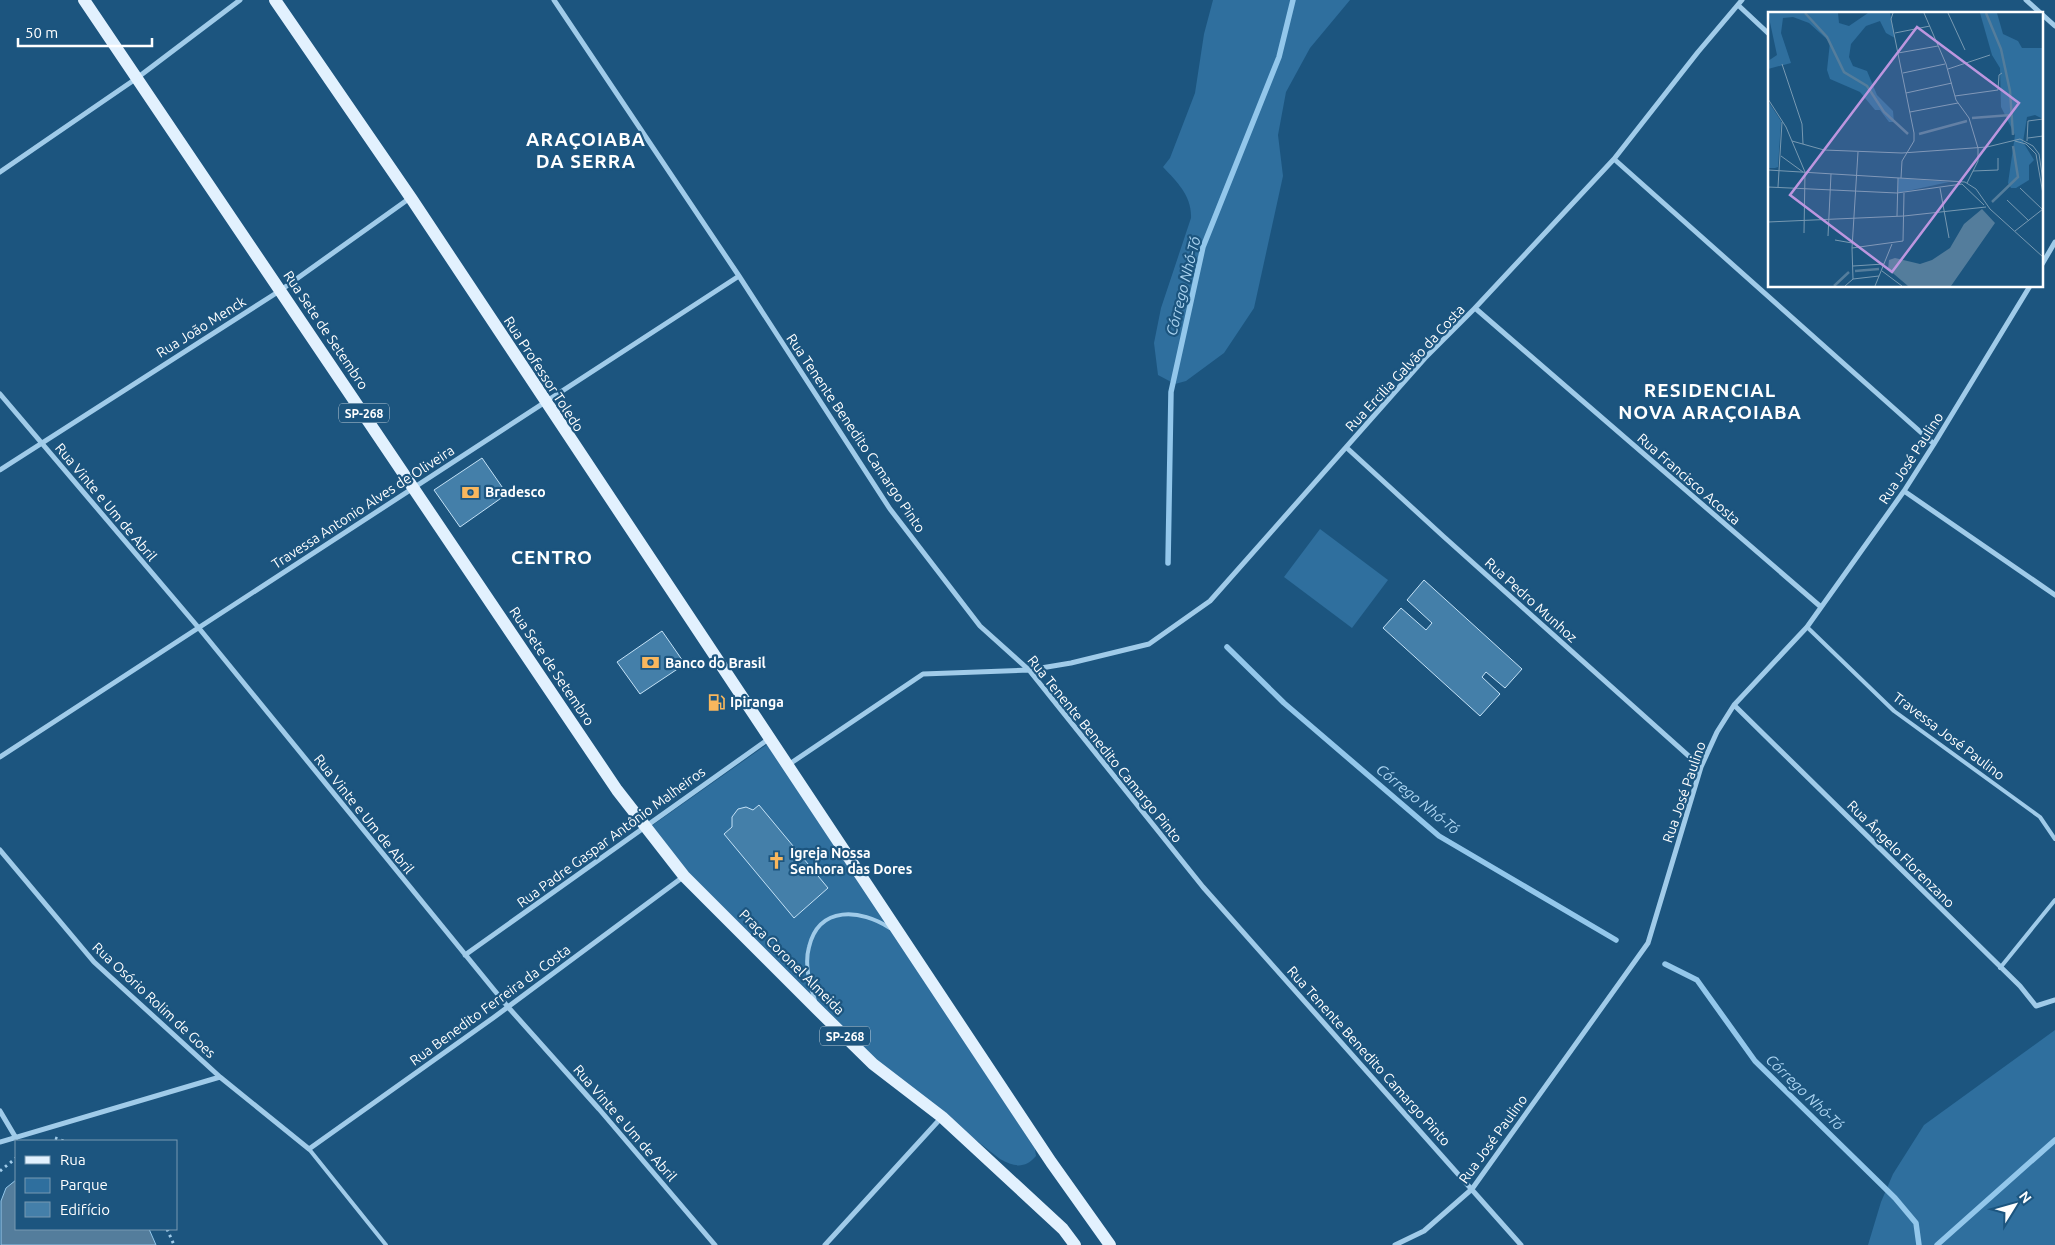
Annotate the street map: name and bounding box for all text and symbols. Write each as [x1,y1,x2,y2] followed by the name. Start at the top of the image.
[1768,12,2042,288] inset map
[18,15,151,47] scale bar
[25,24,58,41] text: 50 m
[526,128,646,172] district label: ARAÇOIABA DA SERRA
[1162,235,1204,337] water label: Córrego Nhó-Tó
[280,268,372,392] street label: Rua Sete de Setembro
[153,293,249,361] street label: Rua João Menck
[1342,301,1468,435] street label: Rua Ercilia Galvão da Costa
[501,313,587,435] street label: Rua Professor Toledo
[783,331,929,535] street label: Rua Tenente Benedito Camargo Pinto
[1618,379,1802,423] district label: RESIDENCIAL NOVA ARAÇOIABA
[339,403,389,422] road number: SP-268
[1875,409,1947,507] street label: Rua José Paulino
[1634,430,1744,528] street label: Rua Francisco Acosta
[52,440,160,564] street label: Rua Vinte e Um de Abril
[269,442,457,572] street label: Travessa Antonio Alves de Oliveira
[461,482,481,502] bank icon: Bradesco
[485,484,546,500] place label: Bradesco
[511,546,593,568] district label: CENTRO
[1482,554,1580,646] street label: Rua Pedro Munhoz
[506,604,598,728] street label: Rua Sete de Setembro
[1024,652,1186,846] street label: Rua Tenente Benedito Camargo Pinto
[641,653,661,673] bank icon: Banco do Brasil
[665,655,766,671] place label: Banco do Brasil
[1890,689,2008,783] street label: Travessa José Paulino
[706,692,726,712] fuel station icon: Ipiranga
[730,694,784,710] place label: Ipiranga
[1659,739,1709,845] street label: Rua José Paulino
[311,751,417,877] street label: Rua Vinte e Um de Abril
[1373,760,1463,838] water label: Córrego Nhó-Tó
[514,763,708,911] street label: Rua Padre Gaspar Antônio Malheiros
[1844,796,1959,911] street label: Rua Ângelo Florenzano
[790,845,913,877] place label: Igreja Nossa Senhora das Dores
[766,851,786,871] church icon: Igreja Nossa Senhora das Dores
[736,906,848,1018] street label: Praça Coronel Almeida
[89,939,219,1061] street label: Rua Osório Rolim de Goes
[407,941,573,1069] street label: Rua Benedito Ferreira da Costa
[1284,963,1454,1149] street label: Rua Tenente Benedito Camargo Pinto
[820,1026,870,1046] road number: SP-268
[1763,1051,1847,1133] water label: Córrego Nhó-Tó
[570,1062,680,1185] street label: Rua Vinte e Um de Abril
[1455,1091,1531,1187] street label: Rua José Paulino
[15,1140,178,1230] legend
[60,1151,86,1168] text: Rua
[60,1176,108,1193] text: Parque
[1990,1180,2040,1230] north arrow
[2016,1188,2035,1206] text: N
[60,1201,110,1218] text: Edifício

